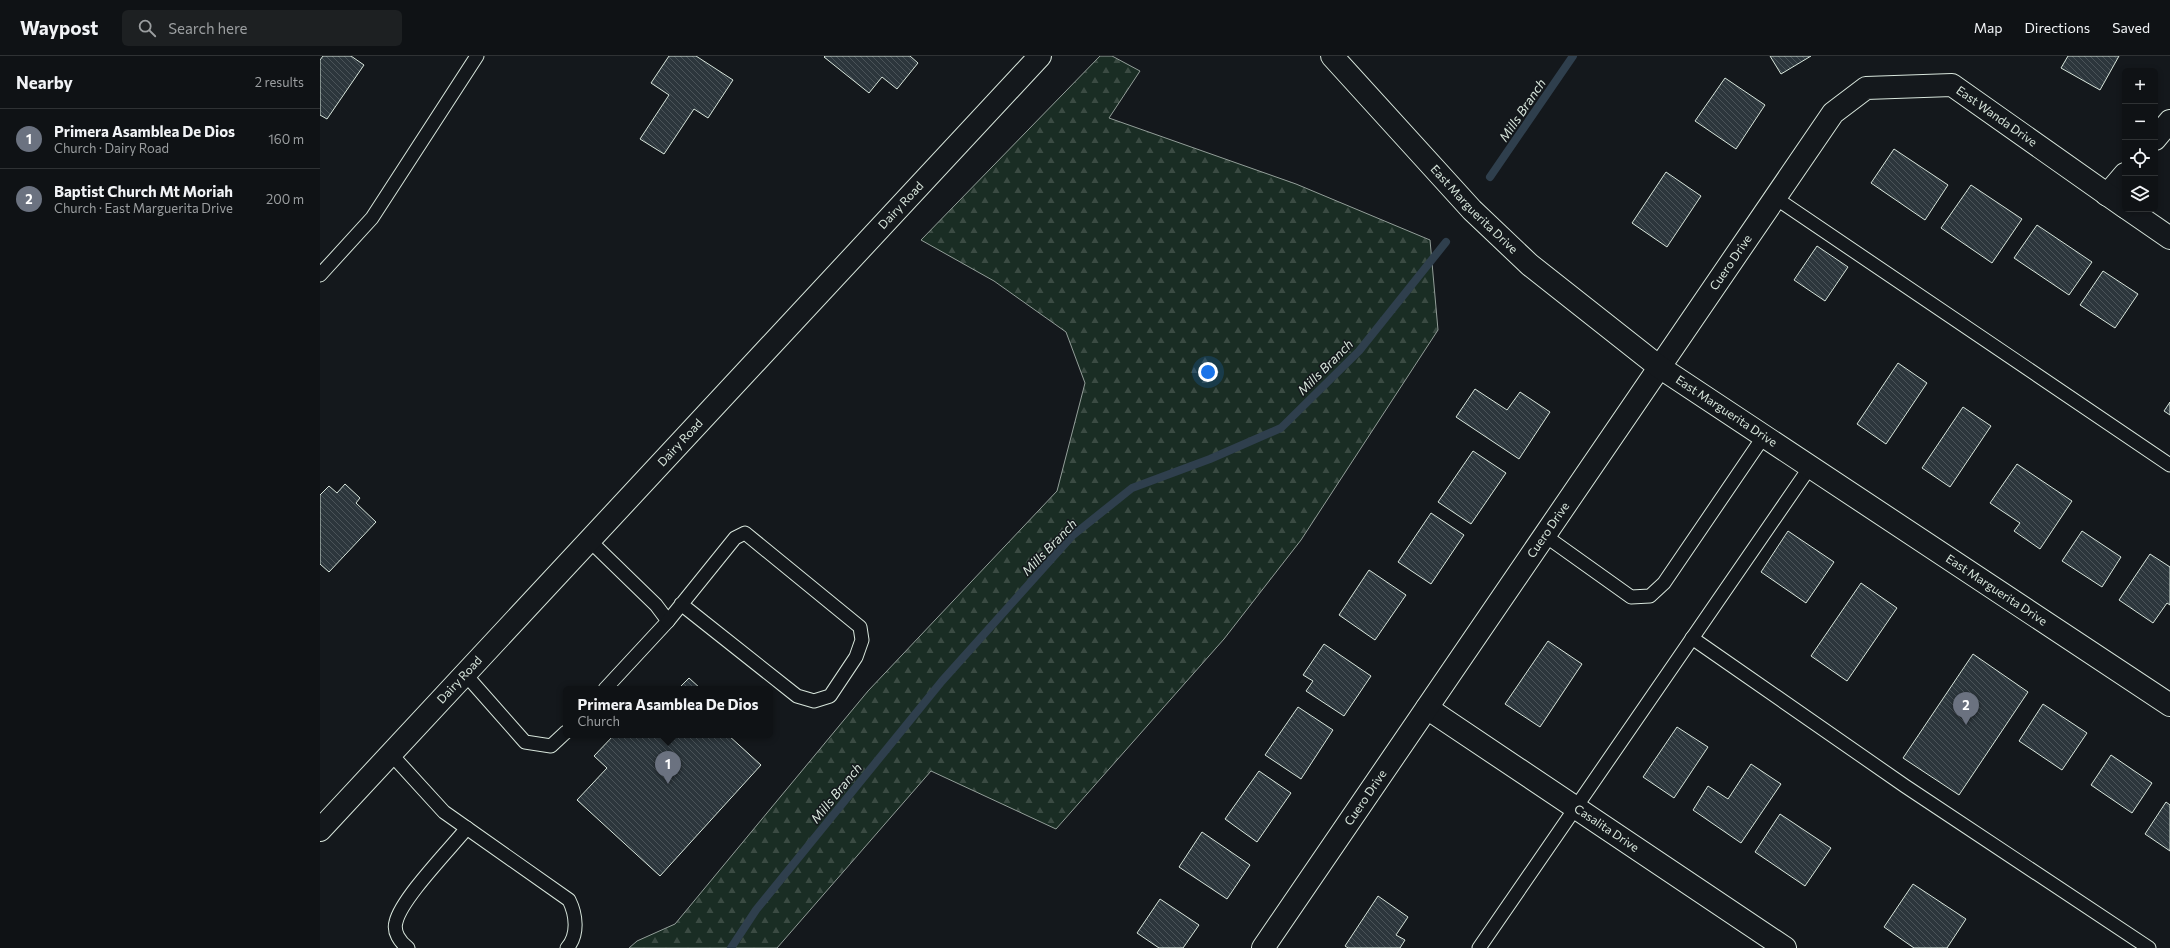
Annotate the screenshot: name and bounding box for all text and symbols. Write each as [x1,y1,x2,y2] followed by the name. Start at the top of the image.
[122,10,402,46] search box
[20,16,98,39] text: Waypost
[136,17,158,39] icon: search
[168,19,248,37] text: Search here
[1974,19,2003,36] text: Map
[2025,19,2090,36] text: Directions
[2112,19,2150,36] text: Saved
[2122,68,2158,212] map controls
[2122,68,2158,104] button: +
[16,72,73,93] text: Nearby
[255,74,304,90] text: 2 results
[1495,76,1549,144] water label: Mills Branch
[1954,82,2040,149] street label: East Wanda Drive
[2122,104,2158,140] button: −
[54,122,235,140] text: Primera Asamblea De Dios
[26,131,32,147] text: 1
[268,131,304,147] text: 160 m
[54,140,169,156] text: Church · Dairy Road
[2122,140,2158,176] button: locate
[1428,161,1521,256] street label: East Marguerita Drive
[2122,176,2158,212] button: layers
[875,178,926,231] street label: Dairy Road
[54,182,233,200] text: Baptist Church Mt Moriah
[25,191,33,207] text: 2
[266,191,304,207] text: 200 m
[54,200,233,216] text: Church · East Marguerita Drive
[1706,231,1754,292] street label: Cuero Drive
[1294,336,1356,398] water label: Mills Branch
[1198,362,1218,382] your location
[1674,372,1780,449] street label: East Marguerita Drive
[654,415,705,469] street label: Dairy Road
[1524,499,1571,560] street label: Cuero Drive
[1018,515,1080,579] water label: Mills Branch
[1944,551,2050,628] street label: East Marguerita Drive
[433,653,484,706] street label: Dairy Road
[563,686,773,738] popup
[1953,692,1979,725] pin: 2
[577,695,759,713] text: Primera Asamblea De Dios
[577,713,620,729] text: Church
[655,751,681,784] pin: 1
[807,760,865,826] water label: Mills Branch
[1341,767,1389,828] street label: Cuero Drive
[1572,801,1642,854] street label: Casalita Drive

